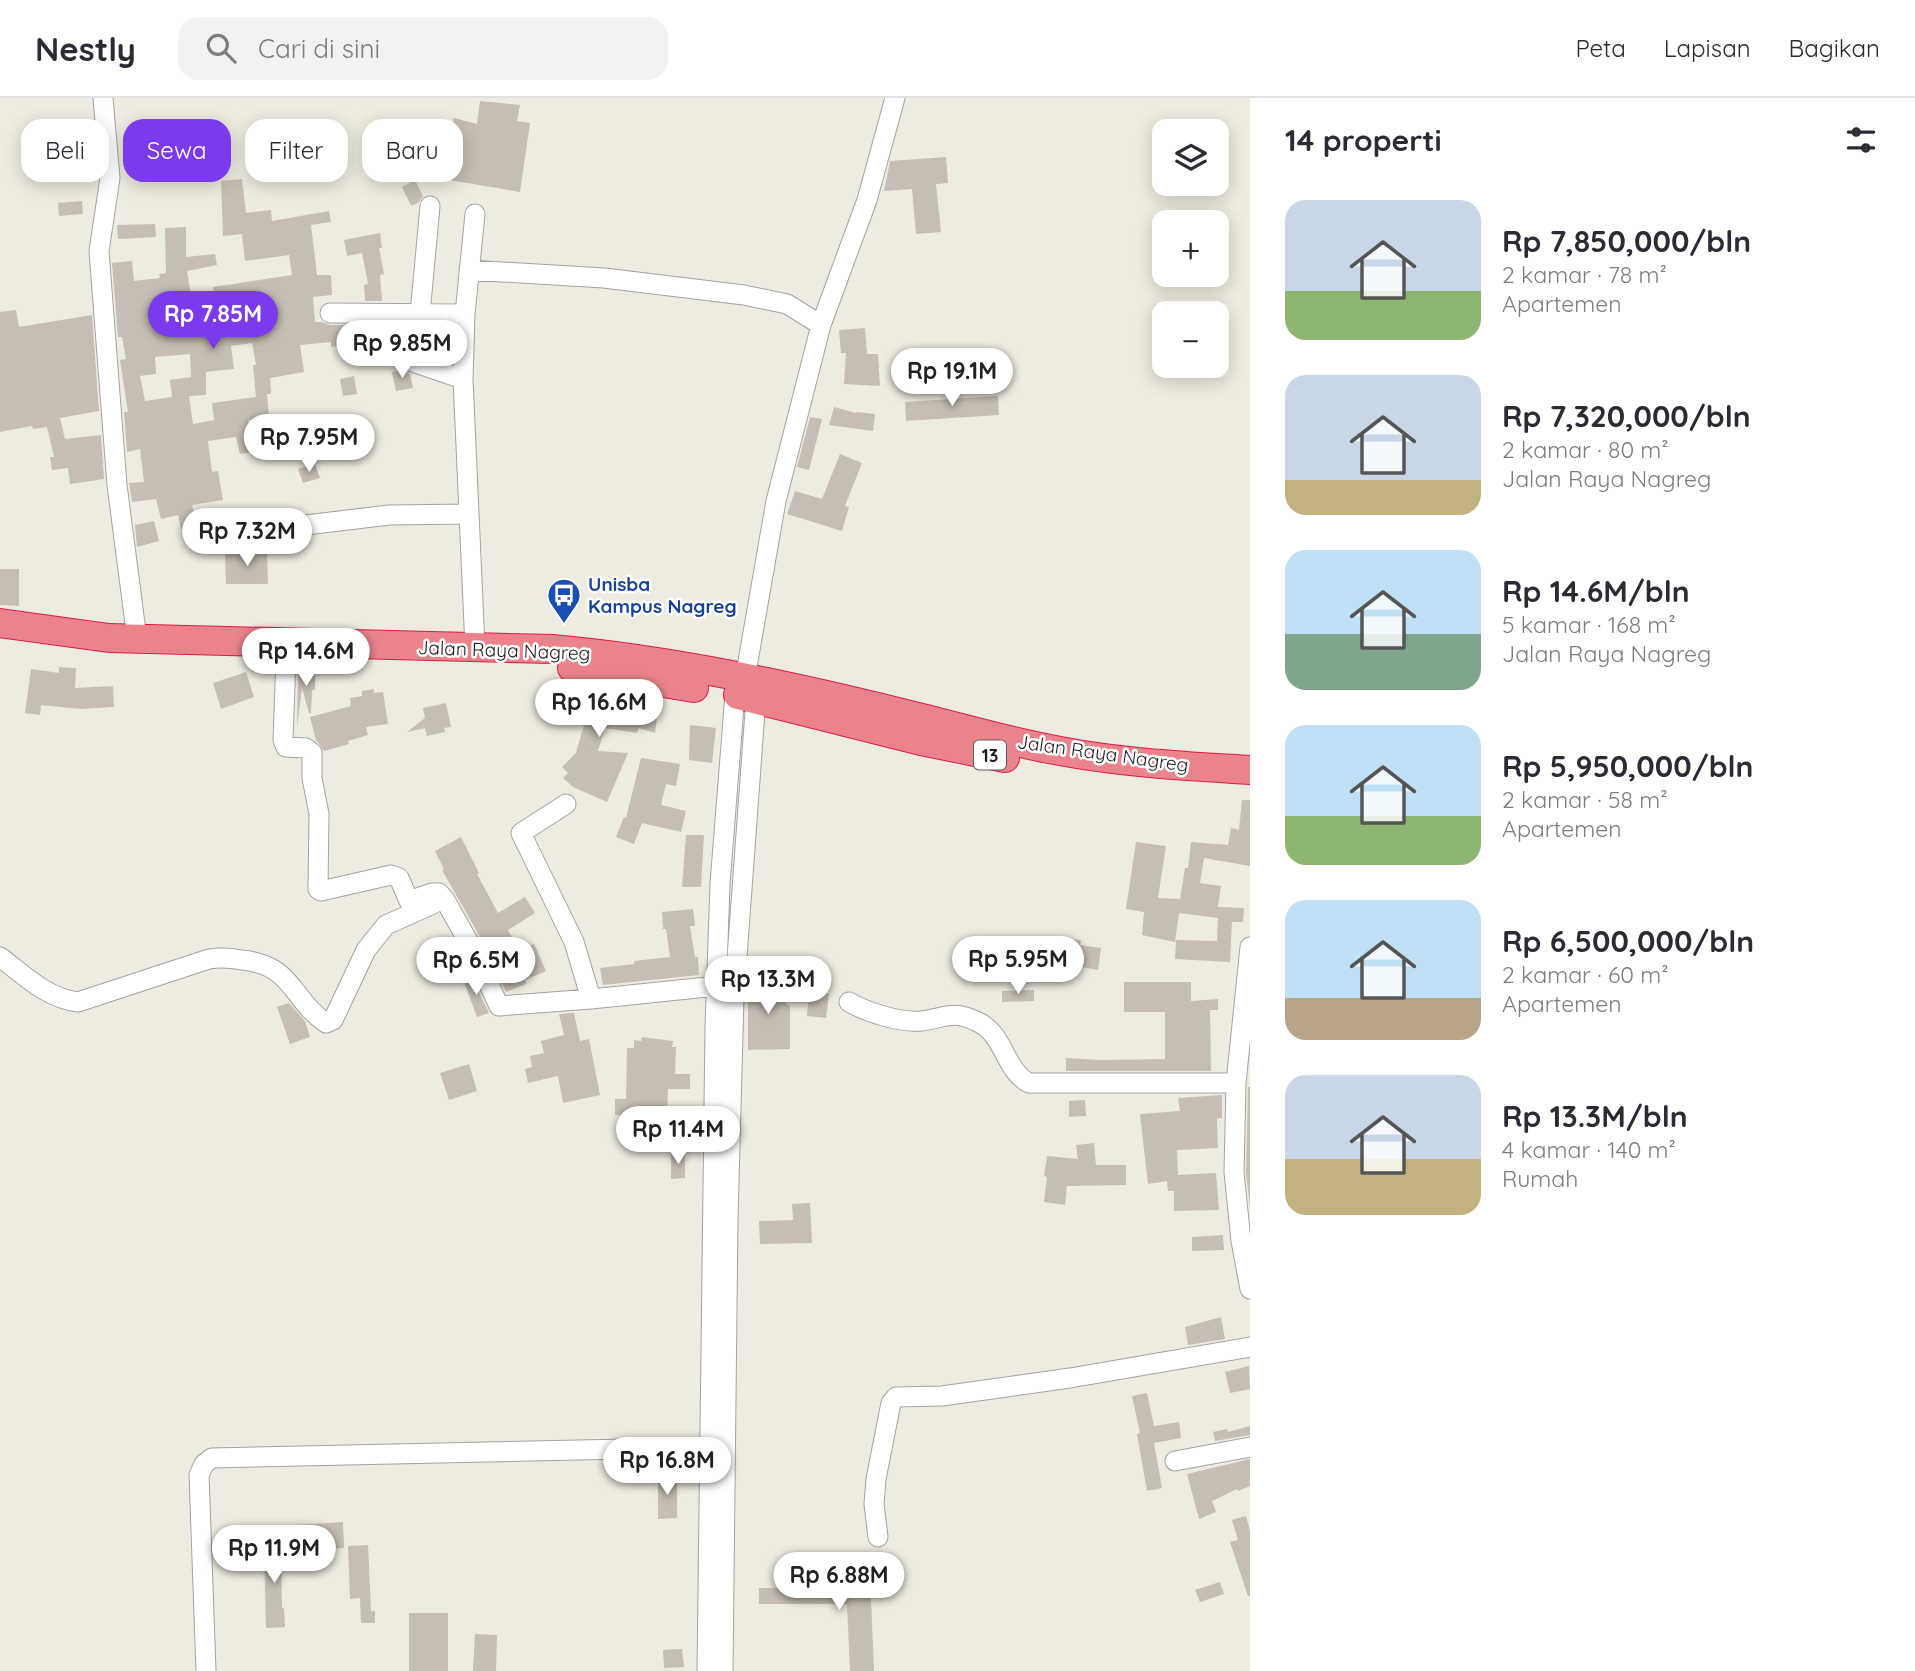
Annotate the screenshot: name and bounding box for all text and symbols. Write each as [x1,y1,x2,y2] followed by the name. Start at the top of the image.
[178,17,668,80] search box
[35,28,136,69] text: Nestly
[202,29,240,67] icon: search
[258,32,380,65] text: Cari di sini
[1575,33,1626,63] text: Peta
[1664,33,1751,63] text: Lapisan
[1789,33,1880,63] text: Bagikan
[21,119,109,182] chip: Beli
[123,119,231,182] chip: Sewa
[245,119,348,182] chip: Filter
[362,119,463,182] chip: Baru
[1152,119,1229,378] map controls
[1152,119,1229,196] button: layers
[1285,121,1442,159] text: 14 properti
[1842,121,1880,159] icon: filters
[1152,210,1229,287] button: +
[1502,222,1751,260] text: Rp 7,850,000/bln
[1341,228,1425,312] icon: home
[1502,260,1667,289] text: 2 kamar · 78 m²
[1502,289,1622,318] text: Apartemen
[141,292,285,351] pin: Rp 7.85M
[164,299,262,328] text: Rp 7.85M
[1152,301,1229,378] button: −
[330,320,474,380] pin: Rp 9.85M
[352,328,452,357] text: Rp 9.85M
[880,348,1024,408] pin: Rp 19.1M
[907,356,997,385] text: Rp 19.1M
[1502,397,1751,435] text: Rp 7,320,000/bln
[1341,403,1425,487] icon: home
[237,414,381,474] pin: Rp 7.95M
[260,422,358,451] text: Rp 7.95M
[1502,435,1669,464] text: 2 kamar · 80 m²
[1502,464,1711,493] text: Jalan Raya Nagreg
[175,508,319,568] pin: Rp 7.32M
[198,516,296,545] text: Rp 7.32M
[588,572,737,618] place label: Unisba Kampus Nagreg
[1502,572,1690,610] text: Rp 14.6M/bln
[545,576,583,625] bus stop icon: Unisba Kampus Nagreg
[1341,578,1425,662] icon: home
[1502,610,1676,639] text: 5 kamar · 168 m²
[234,628,378,688] pin: Rp 14.6M
[417,635,591,665] street label: Jalan Raya Nagreg
[258,636,354,665] text: Rp 14.6M
[1502,639,1711,668] text: Jalan Raya Nagreg
[527,680,671,739] pin: Rp 16.6M
[551,687,647,716] text: Rp 16.6M
[1016,729,1190,777] street label: Jalan Raya Nagreg
[974,740,1006,770] road number: 13
[1502,747,1754,785] text: Rp 5,950,000/bln
[1341,753,1425,837] icon: home
[1502,785,1668,814] text: 2 kamar · 58 m²
[1502,814,1622,843] text: Apartemen
[1502,922,1754,960] text: Rp 6,500,000/bln
[1341,928,1425,1012] icon: home
[946,936,1090,996] pin: Rp 5.95M
[411,937,541,997] pin: Rp 6.5M
[968,944,1068,973] text: Rp 5.95M
[432,945,520,974] text: Rp 6.5M
[696,956,840,1016] pin: Rp 13.3M
[1502,960,1669,989] text: 2 kamar · 60 m²
[721,964,815,993] text: Rp 13.3M
[1502,989,1622,1018] text: Apartemen
[1502,1097,1688,1135] text: Rp 13.3M/bln
[1341,1103,1425,1187] icon: home
[606,1107,750,1166] pin: Rp 11.4M
[632,1114,724,1143] text: Rp 11.4M
[1502,1135,1676,1164] text: 4 kamar · 140 m²
[1502,1164,1578,1193] text: Rumah
[595,1438,739,1497] pin: Rp 16.8M
[619,1445,715,1474] text: Rp 16.8M
[202,1526,346,1585] pin: Rp 11.9M
[228,1533,320,1562] text: Rp 11.9M
[767,1552,911,1612] pin: Rp 6.88M
[789,1560,889,1589] text: Rp 6.88M

